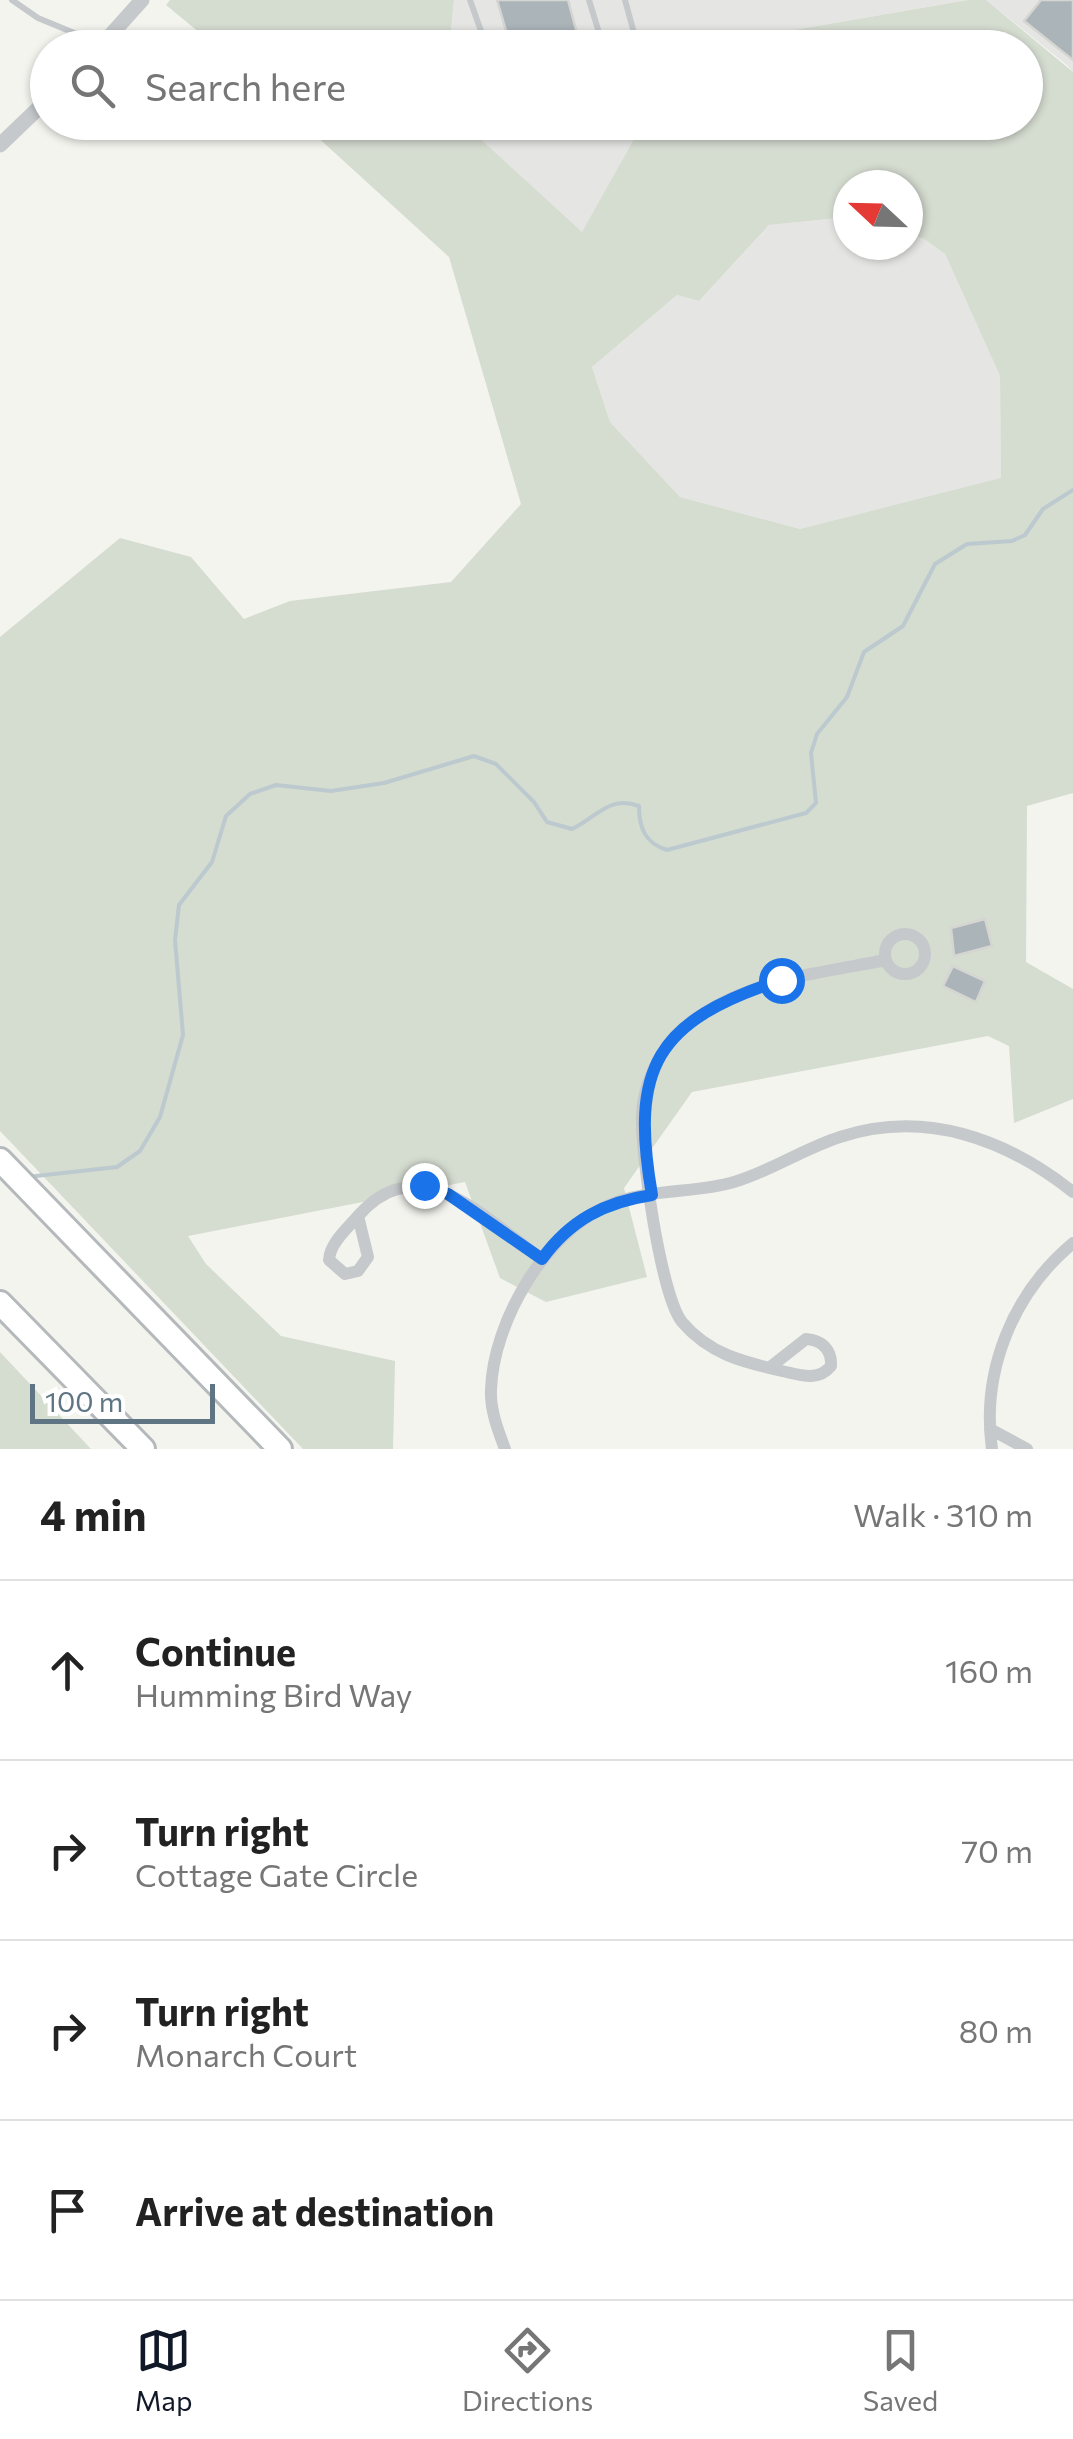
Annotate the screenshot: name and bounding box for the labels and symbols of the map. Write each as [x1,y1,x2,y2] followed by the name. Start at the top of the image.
[833,170,923,260] north arrow
[759,958,805,1004] route start
[402,1163,448,1209] route end
[30,1379,215,1424] scale bar

